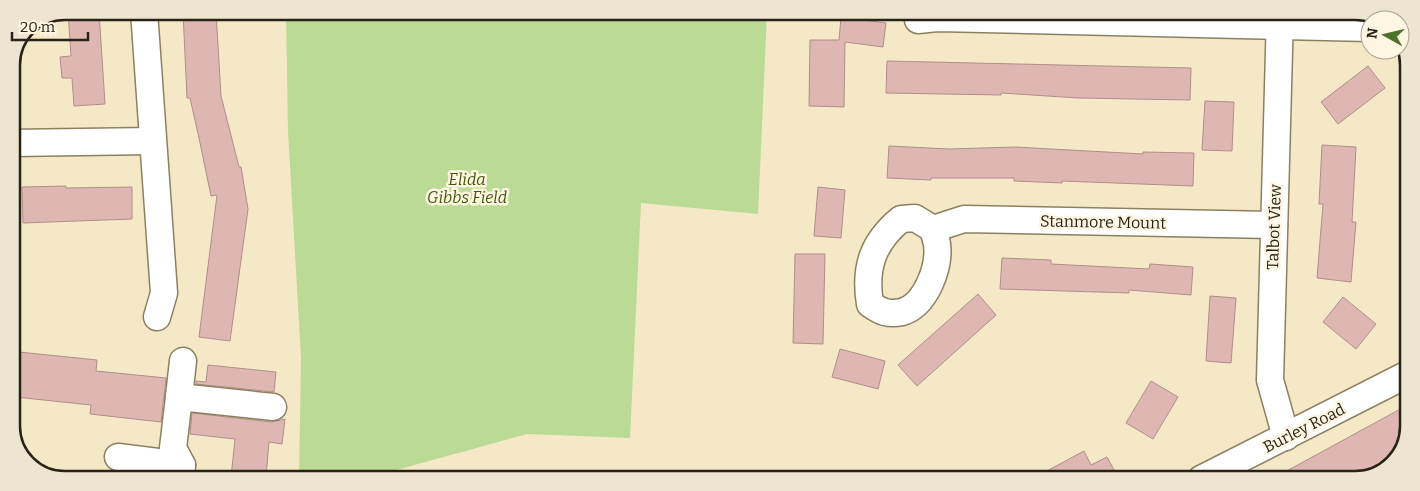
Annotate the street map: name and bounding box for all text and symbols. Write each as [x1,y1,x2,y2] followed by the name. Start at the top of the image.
[12,10,89,42] scale bar
[1360,10,1410,60] north arrow
[20,18,56,36] text: 20 m
[1363,27,1382,40] text: N
[427,170,507,207] park label: Elida Gibbs Field
[1263,184,1285,270] street label: Talbot View
[1040,211,1166,233] street label: Stanmore Mount
[1260,399,1348,457] street label: Burley Road

